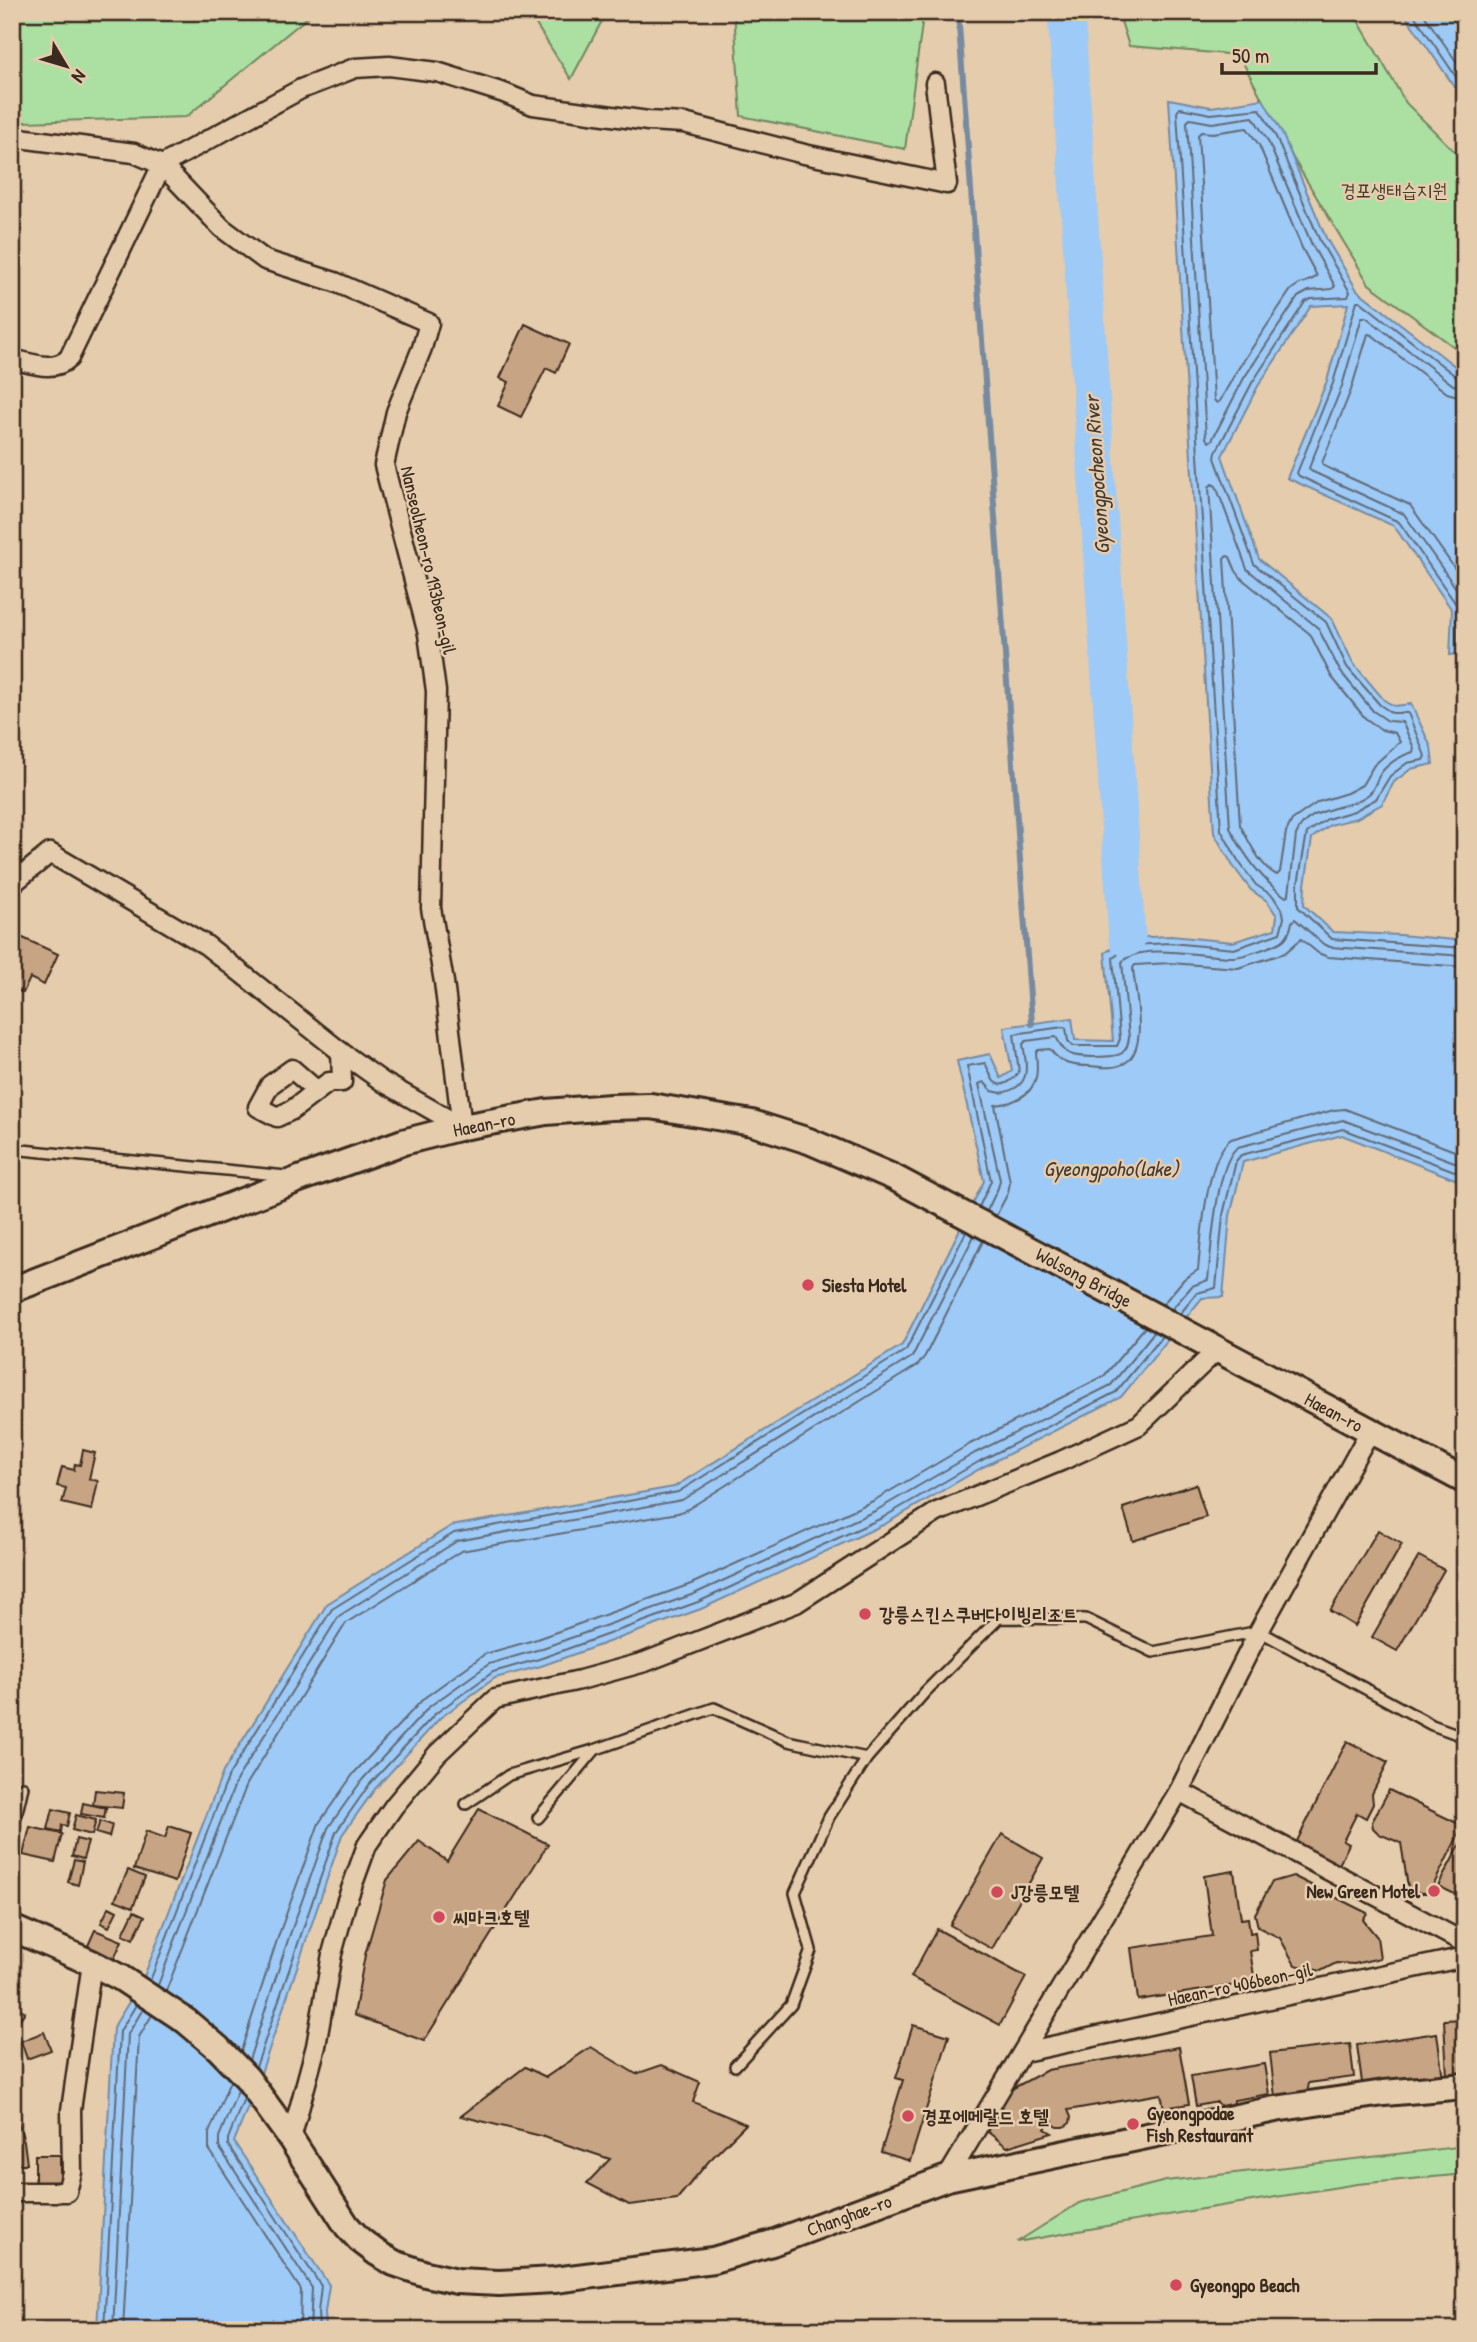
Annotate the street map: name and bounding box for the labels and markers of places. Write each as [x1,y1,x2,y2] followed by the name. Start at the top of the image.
[822,1272,907,1298] place label: Siesta Motel
[800,1277,816,1293] marker: Siesta Motel
[879,1601,1078,1627] place label: 강릉스킨스쿠버다이빙리조트
[857,1606,873,1622] marker: 강릉스킨스쿠버다이빙리조트
[1307,1878,1421,1904] place label: New Green Motel
[1011,1879,1080,1905] place label: J강릉모텔
[1426,1883,1442,1899] marker: New Green Motel
[989,1884,1005,1900] marker: J강릉모텔
[453,1904,530,1930] place label: 씨마크호텔
[431,1909,447,1925] marker: 씨마크호텔
[1146,2100,1254,2148] place label: Gyeongpodae Fish Restaurant
[922,2103,1049,2129] place label: 경포에메랄드 호텔
[900,2108,916,2124] marker: 경포에메랄드 호텔
[1125,2116,1141,2132] marker: Gyeongpodae Fish Restaurant
[1190,2272,1300,2299] place label: Gyeongpo Beach
[1168,2277,1184,2293] marker: Gyeongpo Beach

